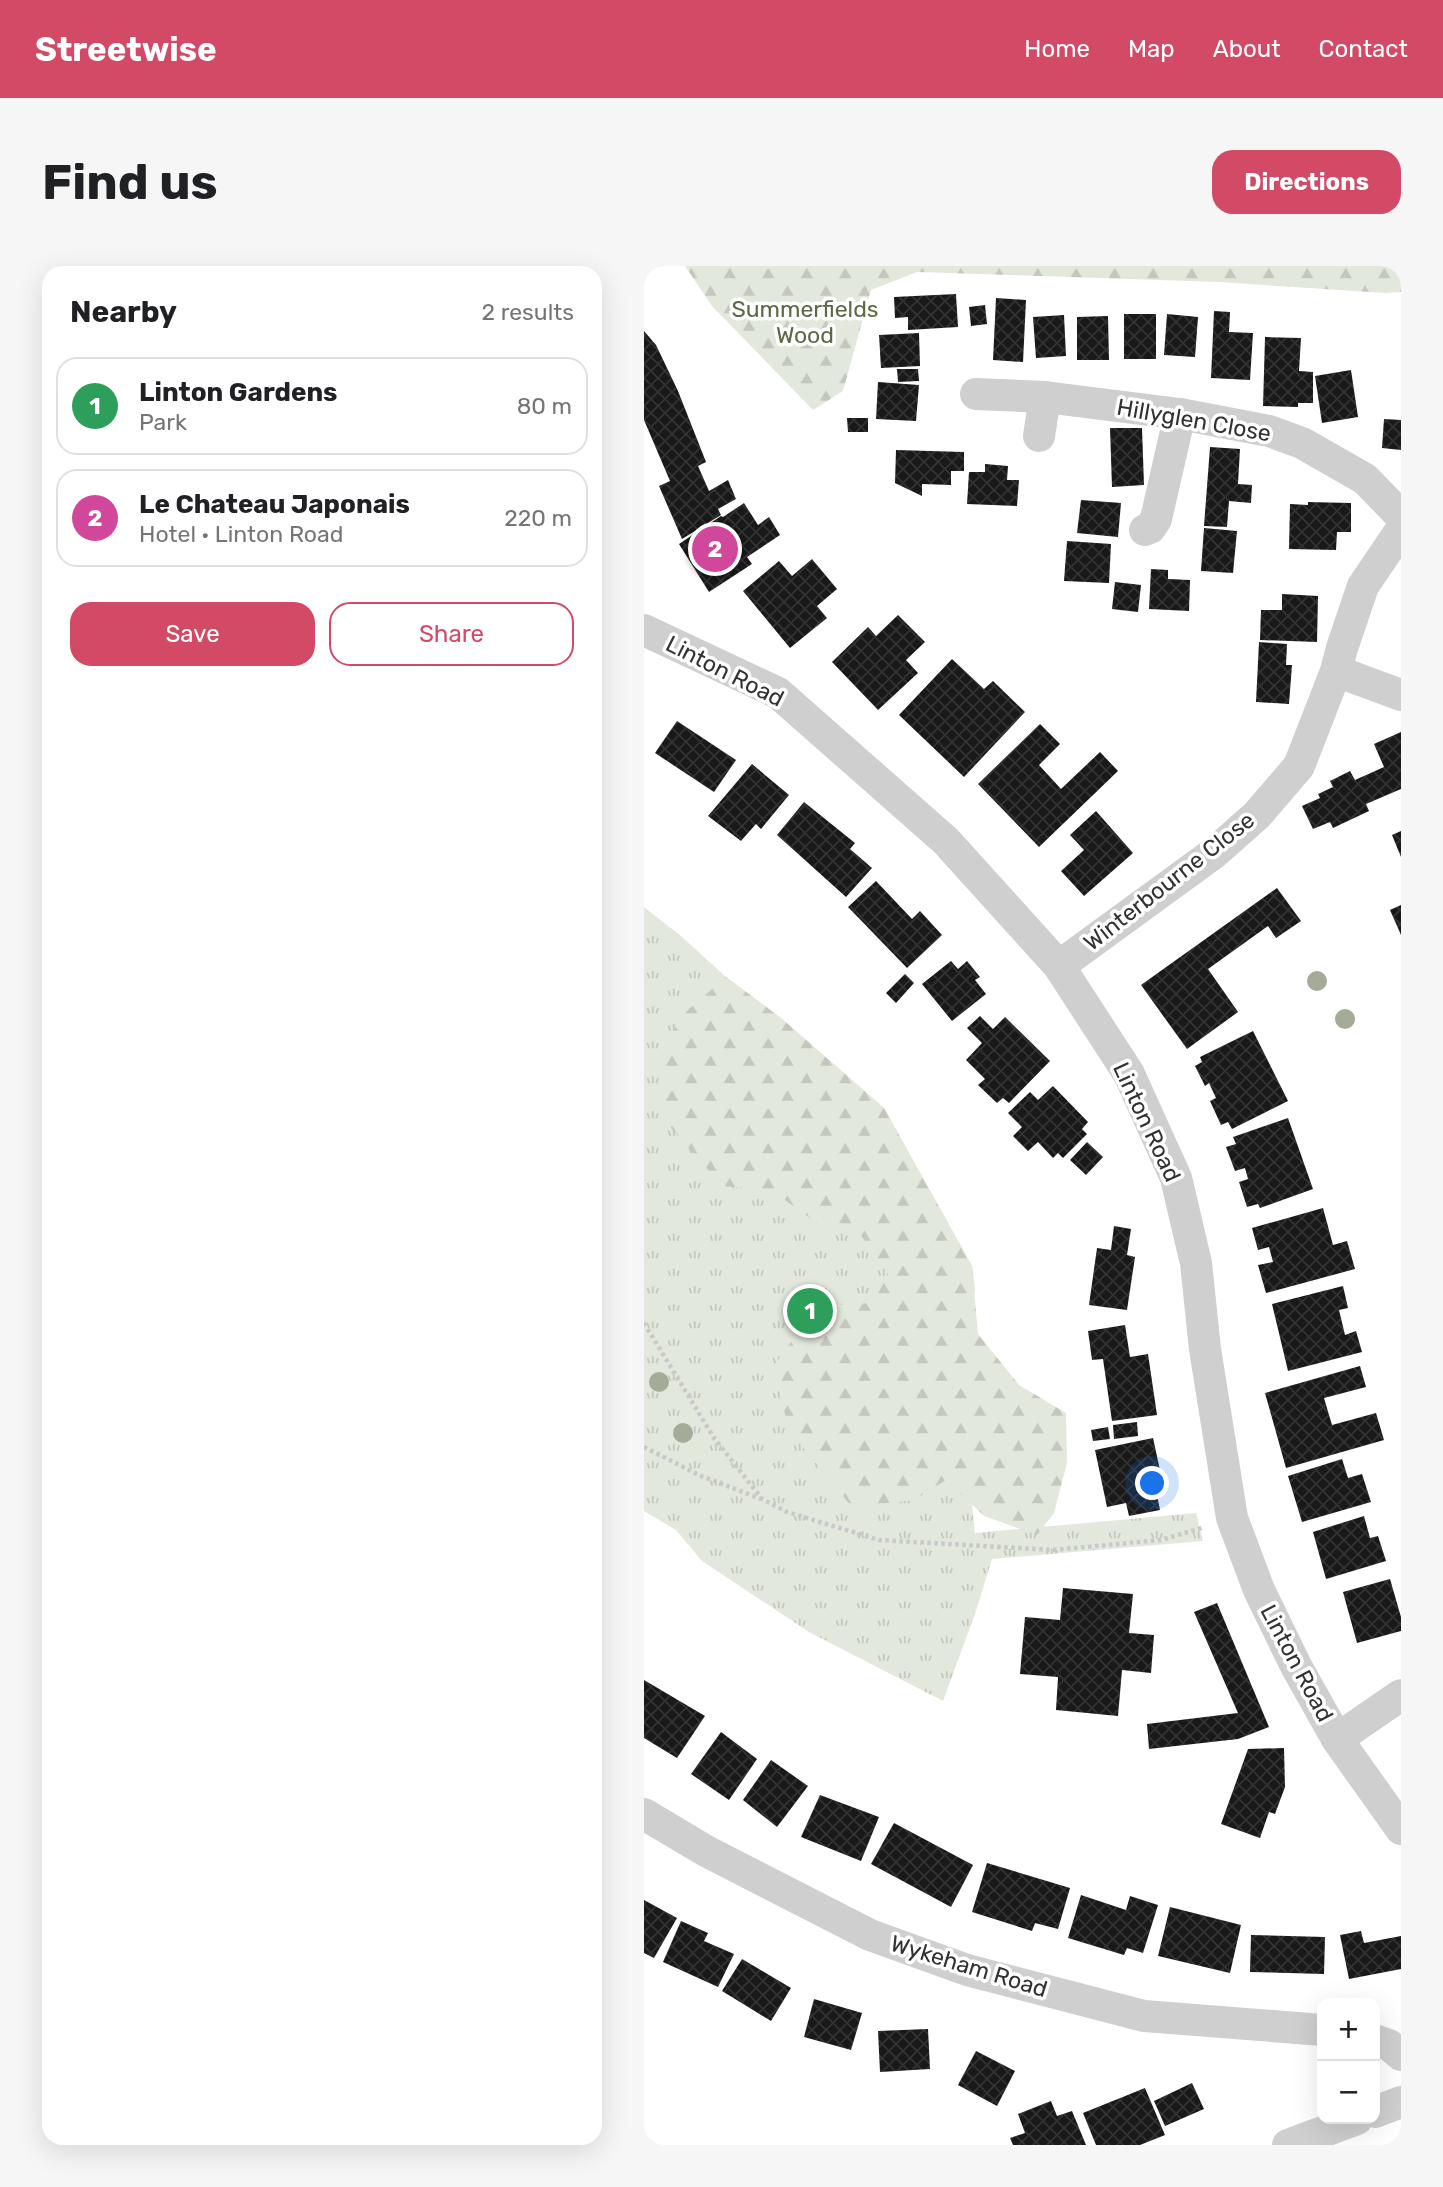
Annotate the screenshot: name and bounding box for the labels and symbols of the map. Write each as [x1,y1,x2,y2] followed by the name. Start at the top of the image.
[731,295,879,349] park label: Summerfields Wood
[1115,393,1273,447] street label: Hillyglen Close
[692,523,738,575] pin: 2
[661,629,789,713] street label: Linton Road
[1078,806,1260,956] street label: Winterbourne Close
[1107,1058,1187,1186] street label: Linton Road
[787,1285,833,1337] pin: 1
[1135,1466,1169,1500] your location
[1254,1600,1340,1726] street label: Linton Road
[887,1929,1051,2003] street label: Wykeham Road

